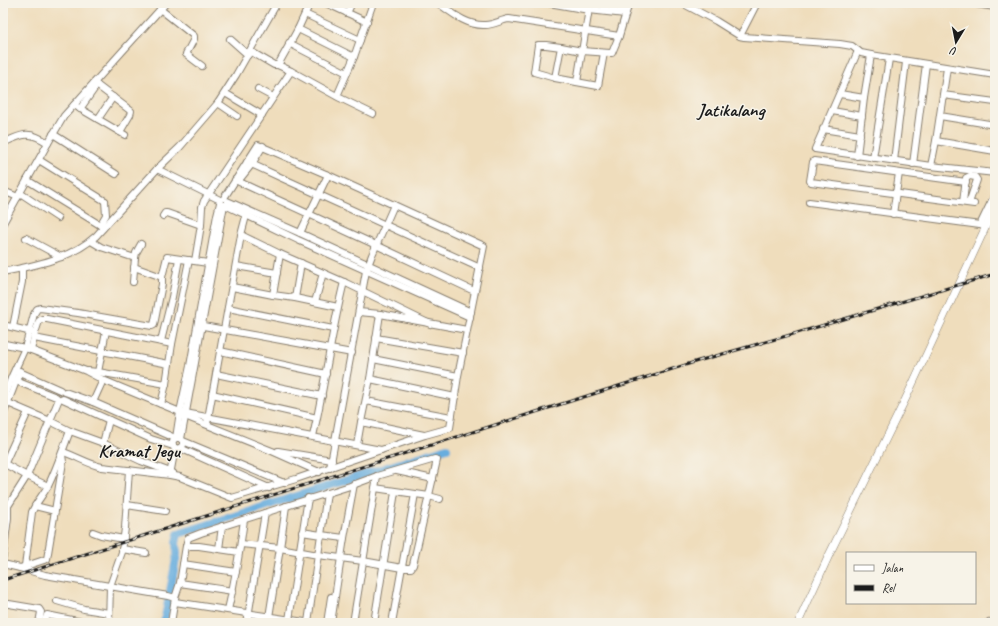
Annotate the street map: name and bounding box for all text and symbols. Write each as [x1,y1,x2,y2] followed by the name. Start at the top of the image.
[936,22,976,62] north arrow
[948,44,958,59] text: U
[696,98,767,122] district label: Jatikalang
[98,439,182,463] district label: Kramat Jegu
[846,552,976,604] legend
[881,560,904,576] text: Jalan
[882,580,896,596] text: Rel

